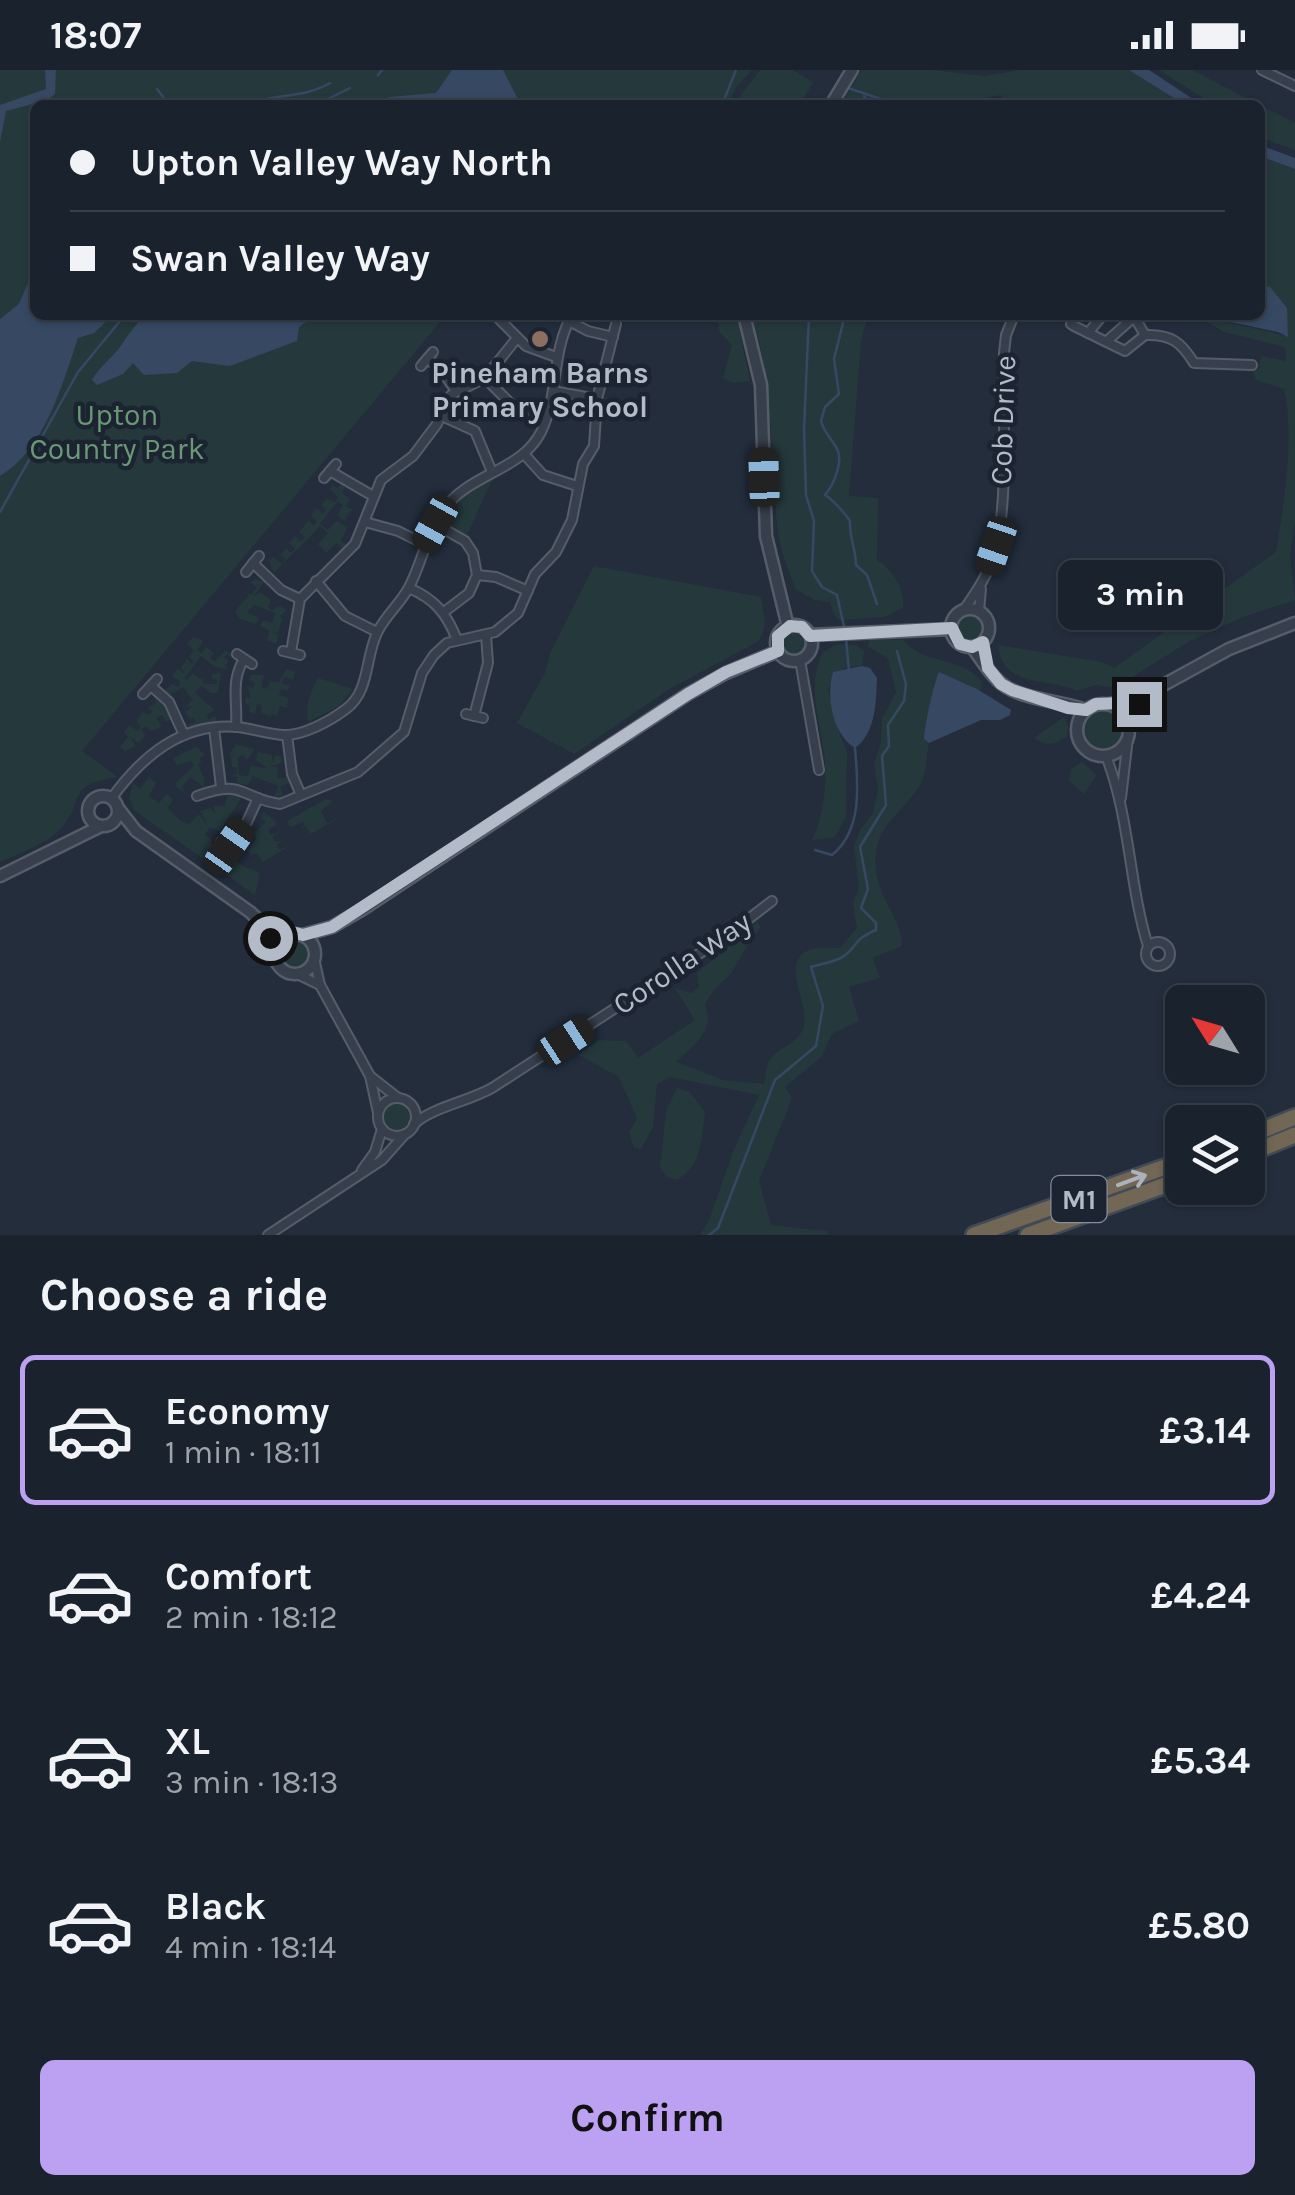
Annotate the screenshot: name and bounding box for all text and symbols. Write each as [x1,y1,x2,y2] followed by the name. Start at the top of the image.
[50,13,141,58] text: 18:07
[130,140,553,185] text: Upton Valley Way North
[130,236,430,281] text: Swan Valley Way
[529,328,551,350] marker: Pineham Barns Primary School
[431,355,649,425] place label: Pineham Barns Primary School
[983,355,1023,485] street label: Cob Drive
[29,397,205,467] park label: Upton Country Park
[748,446,780,508] car
[407,490,463,558] car
[972,513,1020,579] car
[1056,559,1222,629] callout: 3 min
[1096,576,1185,613] text: 3 min
[1117,682,1162,727] route end
[200,814,258,880] car
[606,904,758,1022] street label: Corolla Way
[248,916,293,961] route start
[1165,985,1265,1085] north arrow
[1165,985,1265,1205] map controls
[533,1012,599,1070] car
[1165,1105,1265,1205] button: layers
[1116,1170,1147,1188] one-way arrow
[1052,1176,1106,1222] road number: M1
[40,1269,328,1321] text: Choose a ride
[45,1385,135,1475] icon: car
[165,1389,329,1434] text: Economy
[1159,1408,1250,1453] text: £3.14
[165,1434,322,1471] text: 1 min · 18:11
[45,1550,135,1640] icon: car
[165,1554,312,1599] text: Comfort
[1151,1573,1250,1618] text: £4.24
[165,1599,338,1636] text: 2 min · 18:12
[45,1715,135,1805] icon: car
[165,1719,210,1764] text: XL
[1151,1738,1250,1783] text: £5.34
[165,1764,338,1801] text: 3 min · 18:13
[45,1880,135,1970] icon: car
[165,1884,266,1929] text: Black
[1148,1903,1250,1948] text: £5.80
[165,1929,336,1966] text: 4 min · 18:14
[40,2060,1255,2175] button: Confirm

